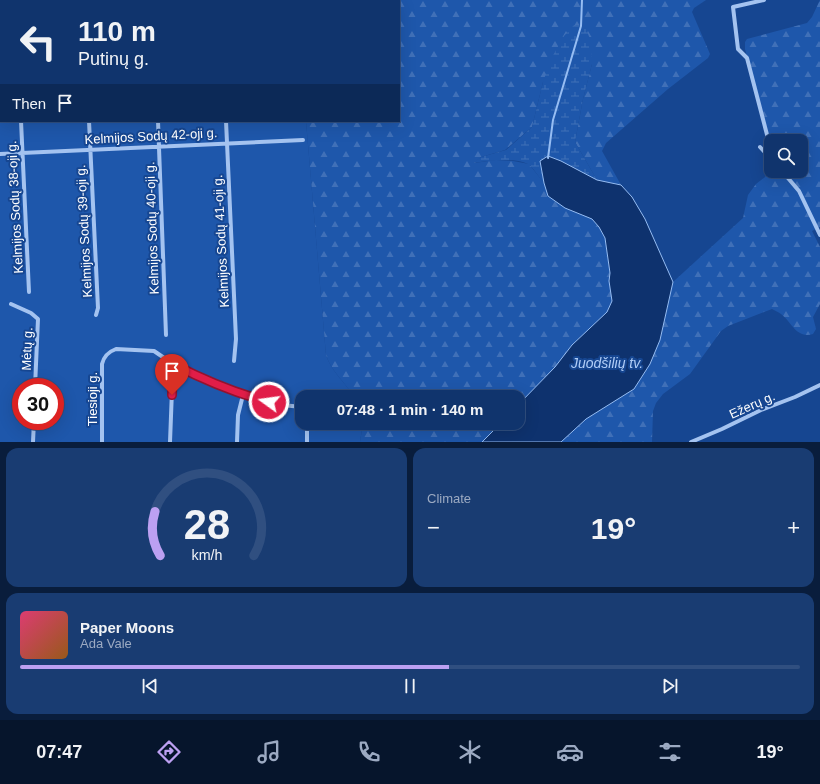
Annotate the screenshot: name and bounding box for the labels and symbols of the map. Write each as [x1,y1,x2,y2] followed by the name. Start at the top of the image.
[84,125,218,147] street label: Kelmijos Sodų 42-oji g.
[4,140,26,274] street label: Kelmijos Sodų 38-oji g.
[142,161,162,295] street label: Kelmijos Sodų 40-oji g.
[73,164,95,298] street label: Kelmijos Sodų 39-oji g.
[210,174,232,308] street label: Kelmijos Sodų 41-oji g.
[19,327,35,371] street label: Mėtų g.
[155,354,189,395] pin
[570,355,643,371] water label: Juodšilių tv.
[85,372,100,426] street label: Tiesioji g.
[12,378,64,430] speed limit sign: 30
[248,381,290,423] position arrow
[727,388,777,422] street label: Ežerų g.

